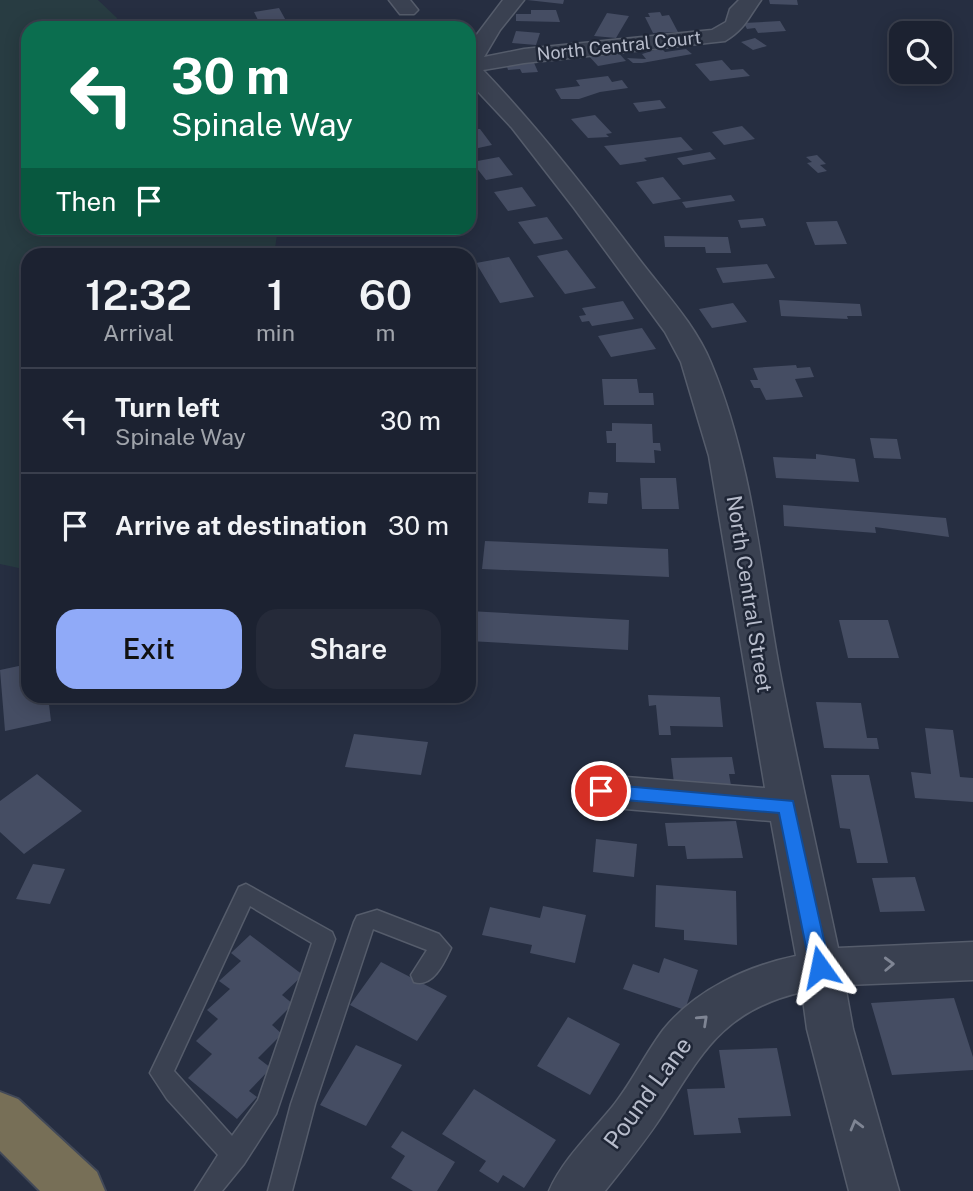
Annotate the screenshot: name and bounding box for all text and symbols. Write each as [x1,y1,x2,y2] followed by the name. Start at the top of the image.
[889,21,952,84] map controls
[889,21,952,84] button: search
[536,26,702,65] street label: North Central Court
[171,47,290,105] text: 30 m
[56,49,147,140] icon: left
[171,106,353,143] text: Spinale Way
[130,182,168,220] icon: arrive
[56,186,116,217] text: Then
[85,270,192,319] text: 12:32
[267,270,284,319] text: 1
[359,270,412,319] text: 60
[103,319,174,346] text: Arrival
[256,319,295,346] text: min
[376,319,395,346] text: m
[115,392,220,423] text: Turn left
[56,402,94,440] icon: left
[380,405,441,436] text: 30 m
[115,423,246,450] text: Spinale Way
[722,494,777,694] street label: North Central Street
[56,507,94,545] icon: arrive
[115,510,367,541] text: Arrive at destination
[388,510,449,541] text: 30 m
[56,609,242,689] button: Exit
[256,609,441,689] button: Share
[571,761,631,821] pin
[582,772,620,810] icon: arrive
[783,930,857,1004] position arrow
[883,956,894,971] one-way arrow
[695,1016,708,1029] one-way arrow
[597,1031,697,1154] street label: Pound Lane
[850,1119,865,1131] one-way arrow

